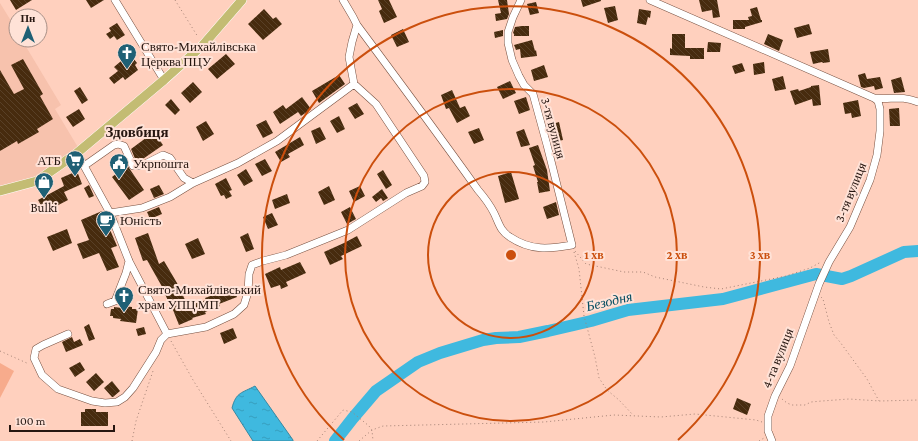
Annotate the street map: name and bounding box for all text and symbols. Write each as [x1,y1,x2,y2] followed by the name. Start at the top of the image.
[8,8,48,48] north arrow
[21,12,36,24] text: Пн
[141,39,256,69] place label: Свято-Михайлівська Церква ПЦУ
[116,42,138,70] church icon: Свято-Михайлівська Церква ПЦУ
[538,96,569,160] street label: 3-тя вулиця
[105,124,169,140] district label: Здовбиця
[64,149,86,177] supermarket icon: АТБ
[108,152,130,180] public building icon: Укрпошта
[37,153,61,168] place label: АТБ
[133,156,189,171] place label: Укрпошта
[832,160,869,224] street label: 3-тя вулиця
[33,171,55,199] shop icon: Bulki
[30,200,58,215] place label: Bulki
[95,209,117,237] cafe icon: Юність
[120,213,161,228] place label: Юність
[504,248,518,262] centre of rings
[584,248,604,262] text: 1 хв
[667,248,688,262] text: 2 хв
[750,248,771,262] text: 3 хв
[138,282,261,312] place label: Свято-Михайлівський храм УПЦ МП
[113,285,135,313] church icon: Свято-Михайлівський храм УПЦ МП
[583,288,634,314] water label: Безодня
[759,326,796,390] street label: 4-та вулиця
[10,407,114,433] scale bar
[16,414,46,428] text: 100 m

